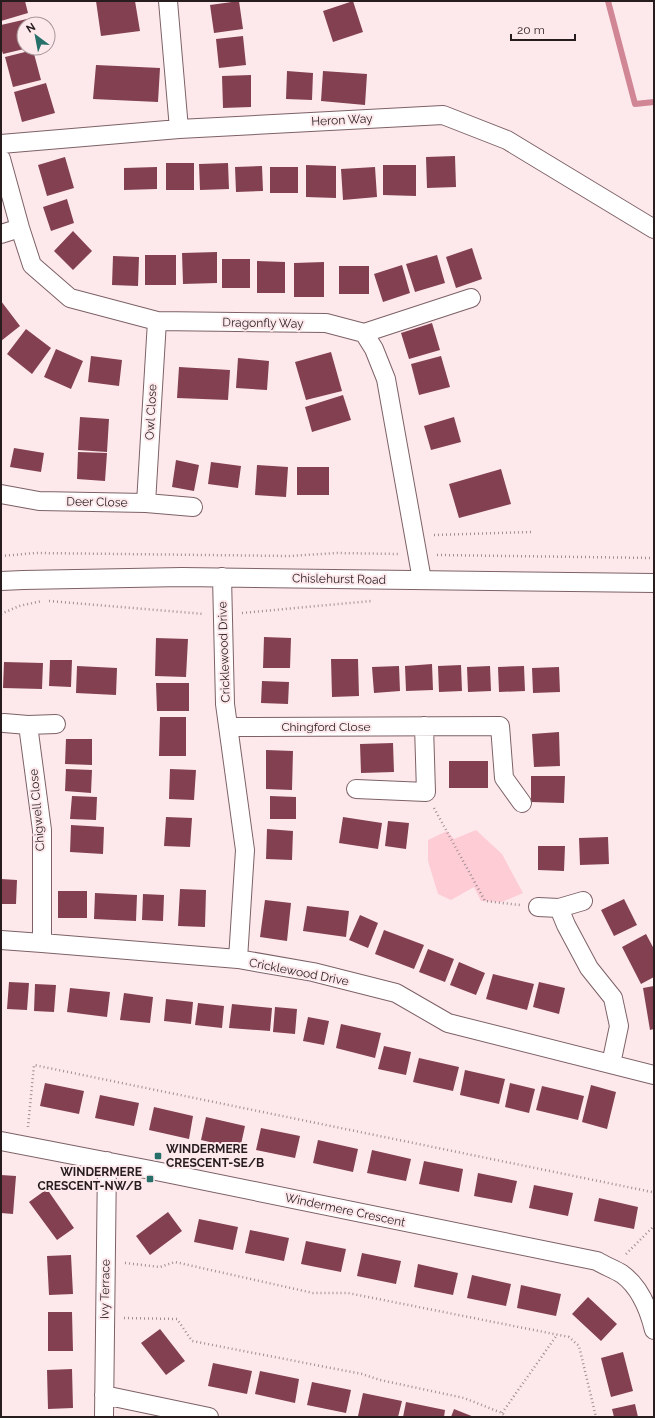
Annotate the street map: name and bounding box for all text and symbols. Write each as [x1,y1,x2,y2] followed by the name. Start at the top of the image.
[16,16,56,56] north arrow
[511,16,575,42] scale bar
[24,20,38,36] text: N
[517,23,545,37] text: 20 m
[311,111,374,129] street label: Heron Way
[222,315,304,331] street label: Dragonfly Way
[143,384,159,440] street label: Owl Close
[66,494,128,510] street label: Deer Close
[292,571,386,587] street label: Chislehurst Road
[215,601,233,703] street label: Cricklewood Drive
[281,720,371,734] street label: Chingford Close
[26,768,48,852] street label: Chigwell Close
[248,955,350,989] street label: Cricklewood Drive
[166,1142,264,1170] place label: WINDERMERE CRESCENT-SE/B
[153,1151,163,1161] marker: WINDERMERE CRESCENT-SE/B
[37,1165,142,1193] place label: WINDERMERE CRESCENT-NW/B
[145,1174,155,1184] marker: WINDERMERE CRESCENT-NW/B
[284,1190,406,1230] street label: Windermere Crescent
[97,1259,113,1319] street label: Ivy Terrace

